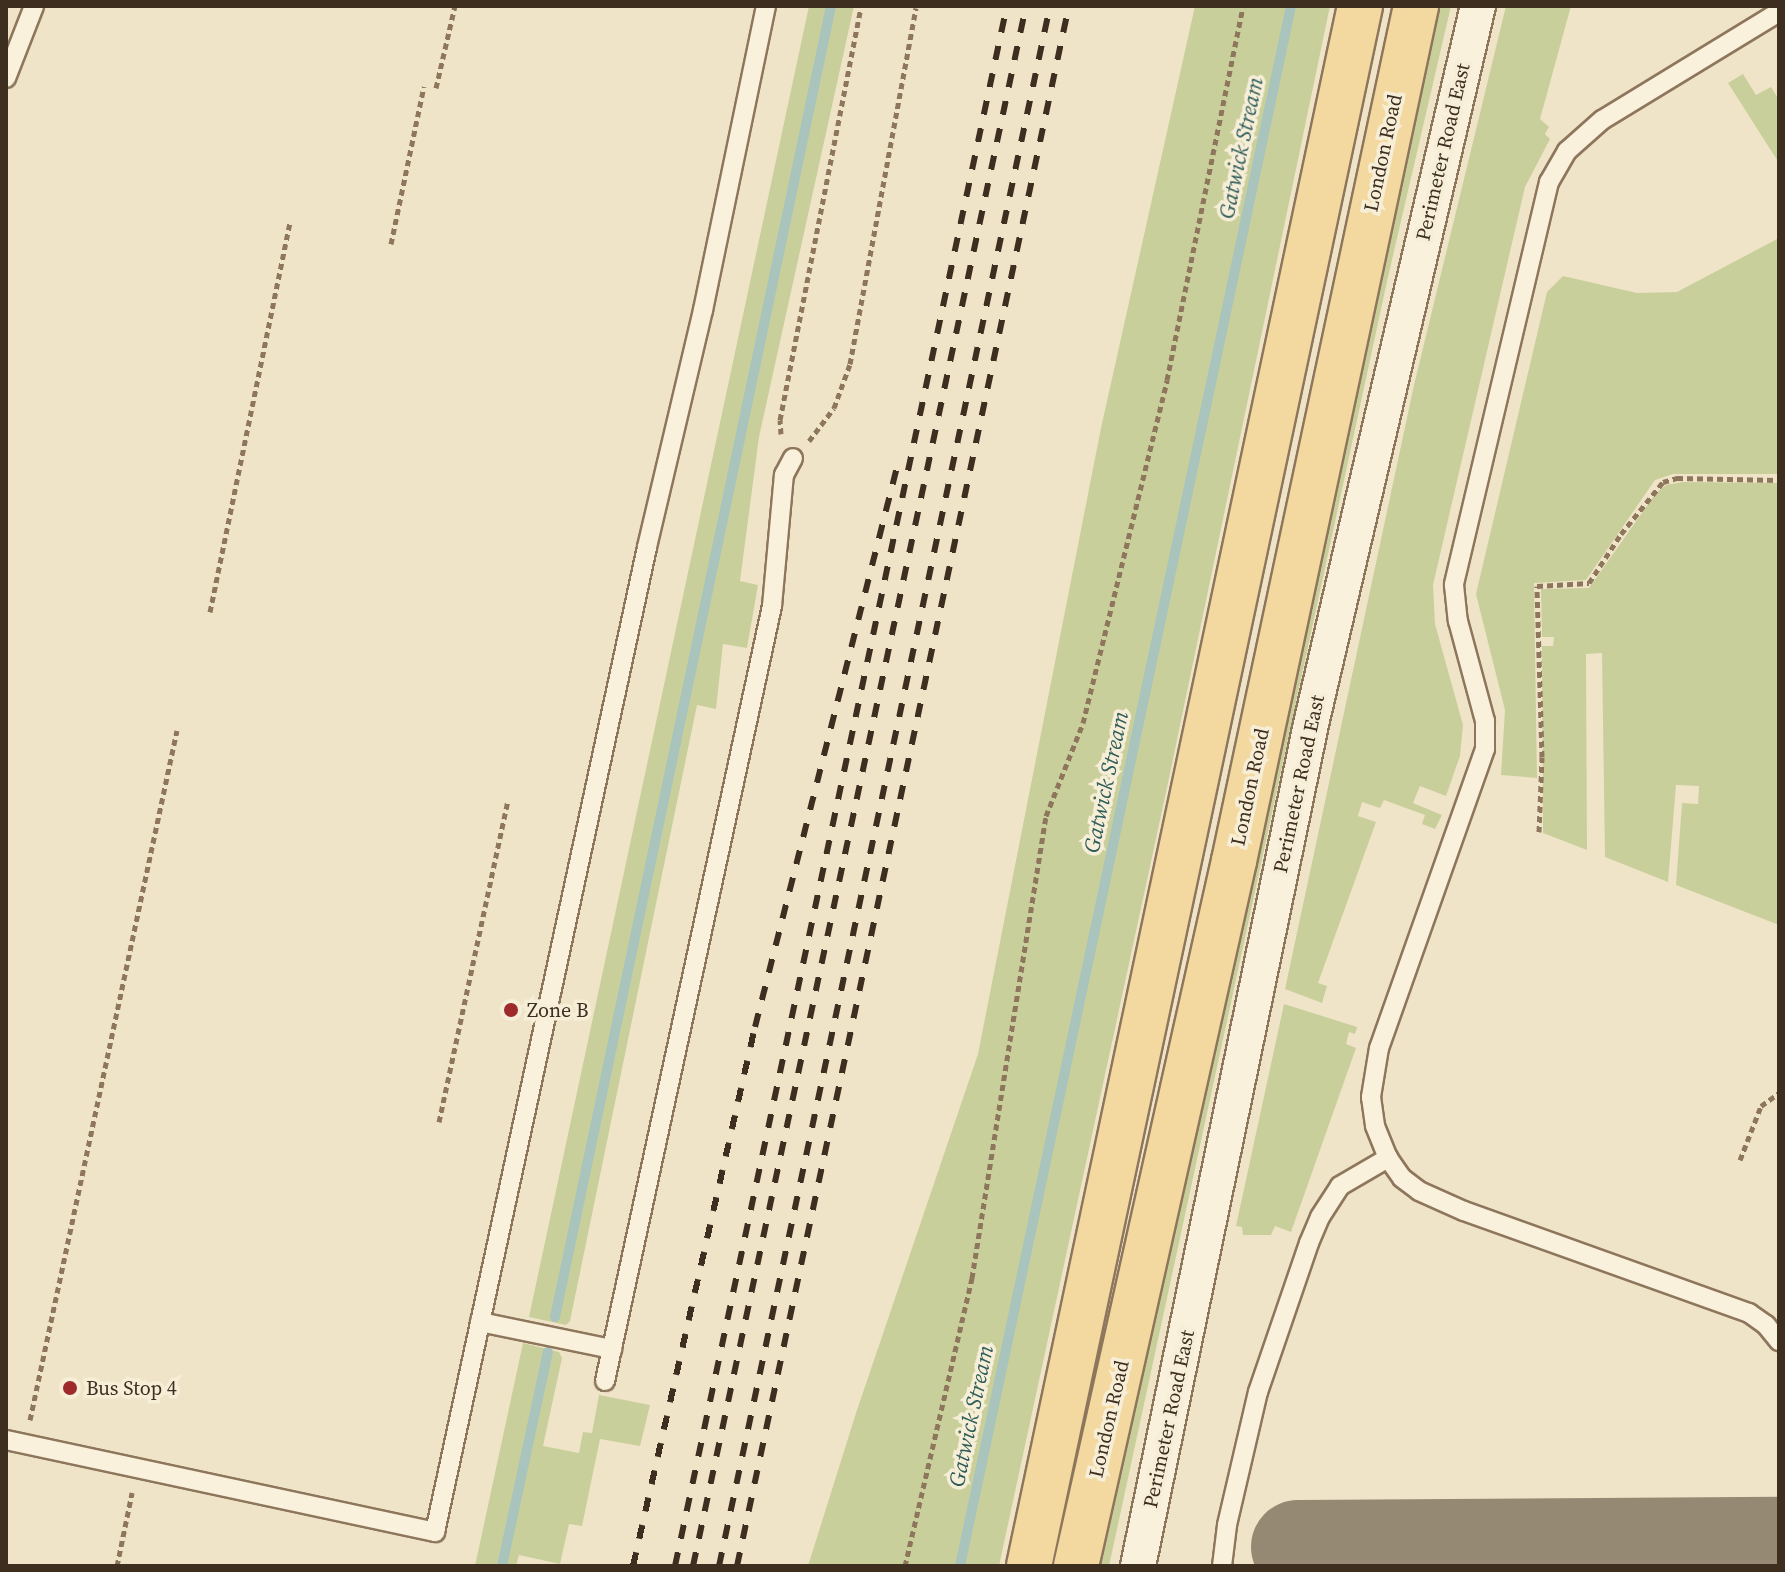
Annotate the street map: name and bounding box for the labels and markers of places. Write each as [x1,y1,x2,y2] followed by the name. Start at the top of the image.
[527,998,589,1022] place label: Zone B
[502,1001,520,1019] marker: Zone B
[86,1376,177,1400] place label: Bus Stop 4
[61,1379,79,1397] marker: Bus Stop 4

